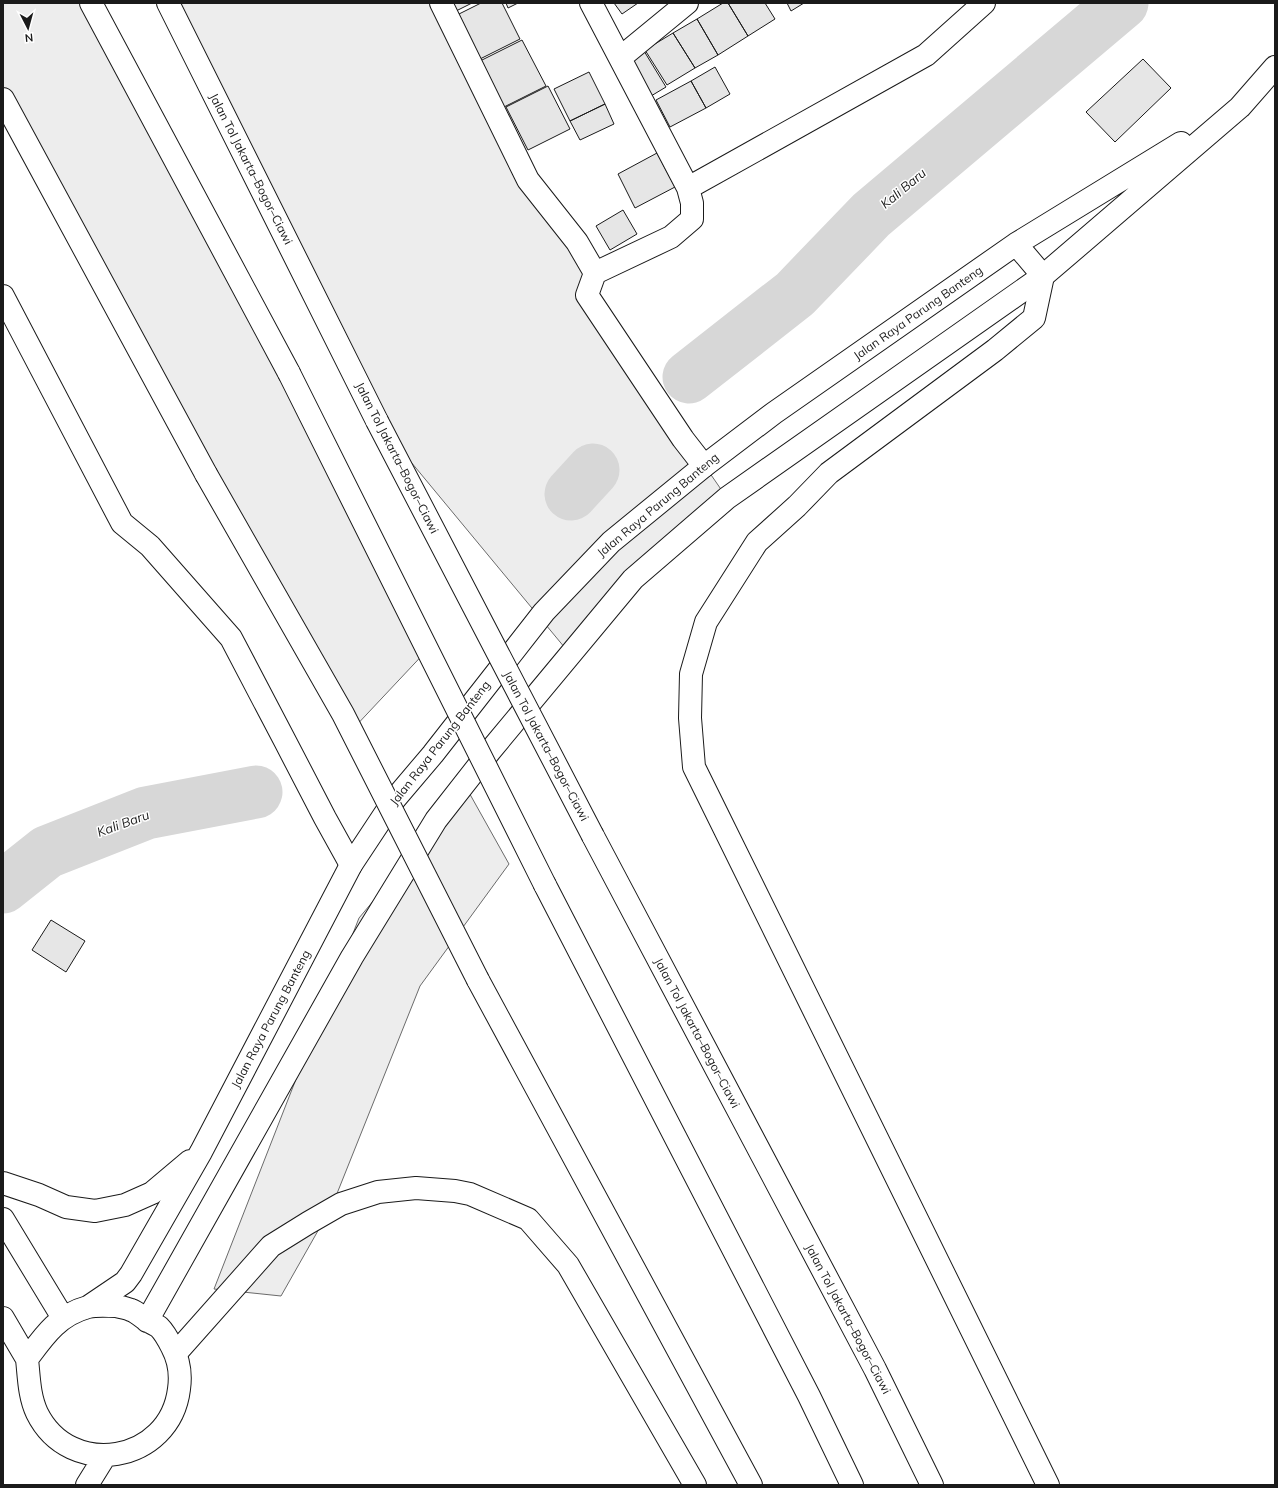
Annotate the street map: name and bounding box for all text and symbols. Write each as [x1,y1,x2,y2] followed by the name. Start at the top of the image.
[8,8,48,48] north arrow
[24,31,34,45] text: N
[207,91,296,247] street label: Jalan Tol Jakarta–Bogor–Ciawi
[877,164,929,212] water label: Kali Baru
[850,262,985,363] street label: Jalan Raya Parung Banteng
[353,380,442,536] street label: Jalan Tol Jakarta–Bogor–Ciawi
[594,449,722,560] street label: Jalan Raya Parung Banteng
[500,668,593,824] street label: Jalan Tol Jakarta–Bogor–Ciawi
[386,677,493,808] street label: Jalan Raya Parung Banteng
[95,806,151,840] water label: Kali Baru
[228,947,313,1090] street label: Jalan Raya Parung Banteng
[651,955,744,1111] street label: Jalan Tol Jakarta–Bogor–Ciawi
[802,1241,895,1397] street label: Jalan Tol Jakarta–Bogor–Ciawi

